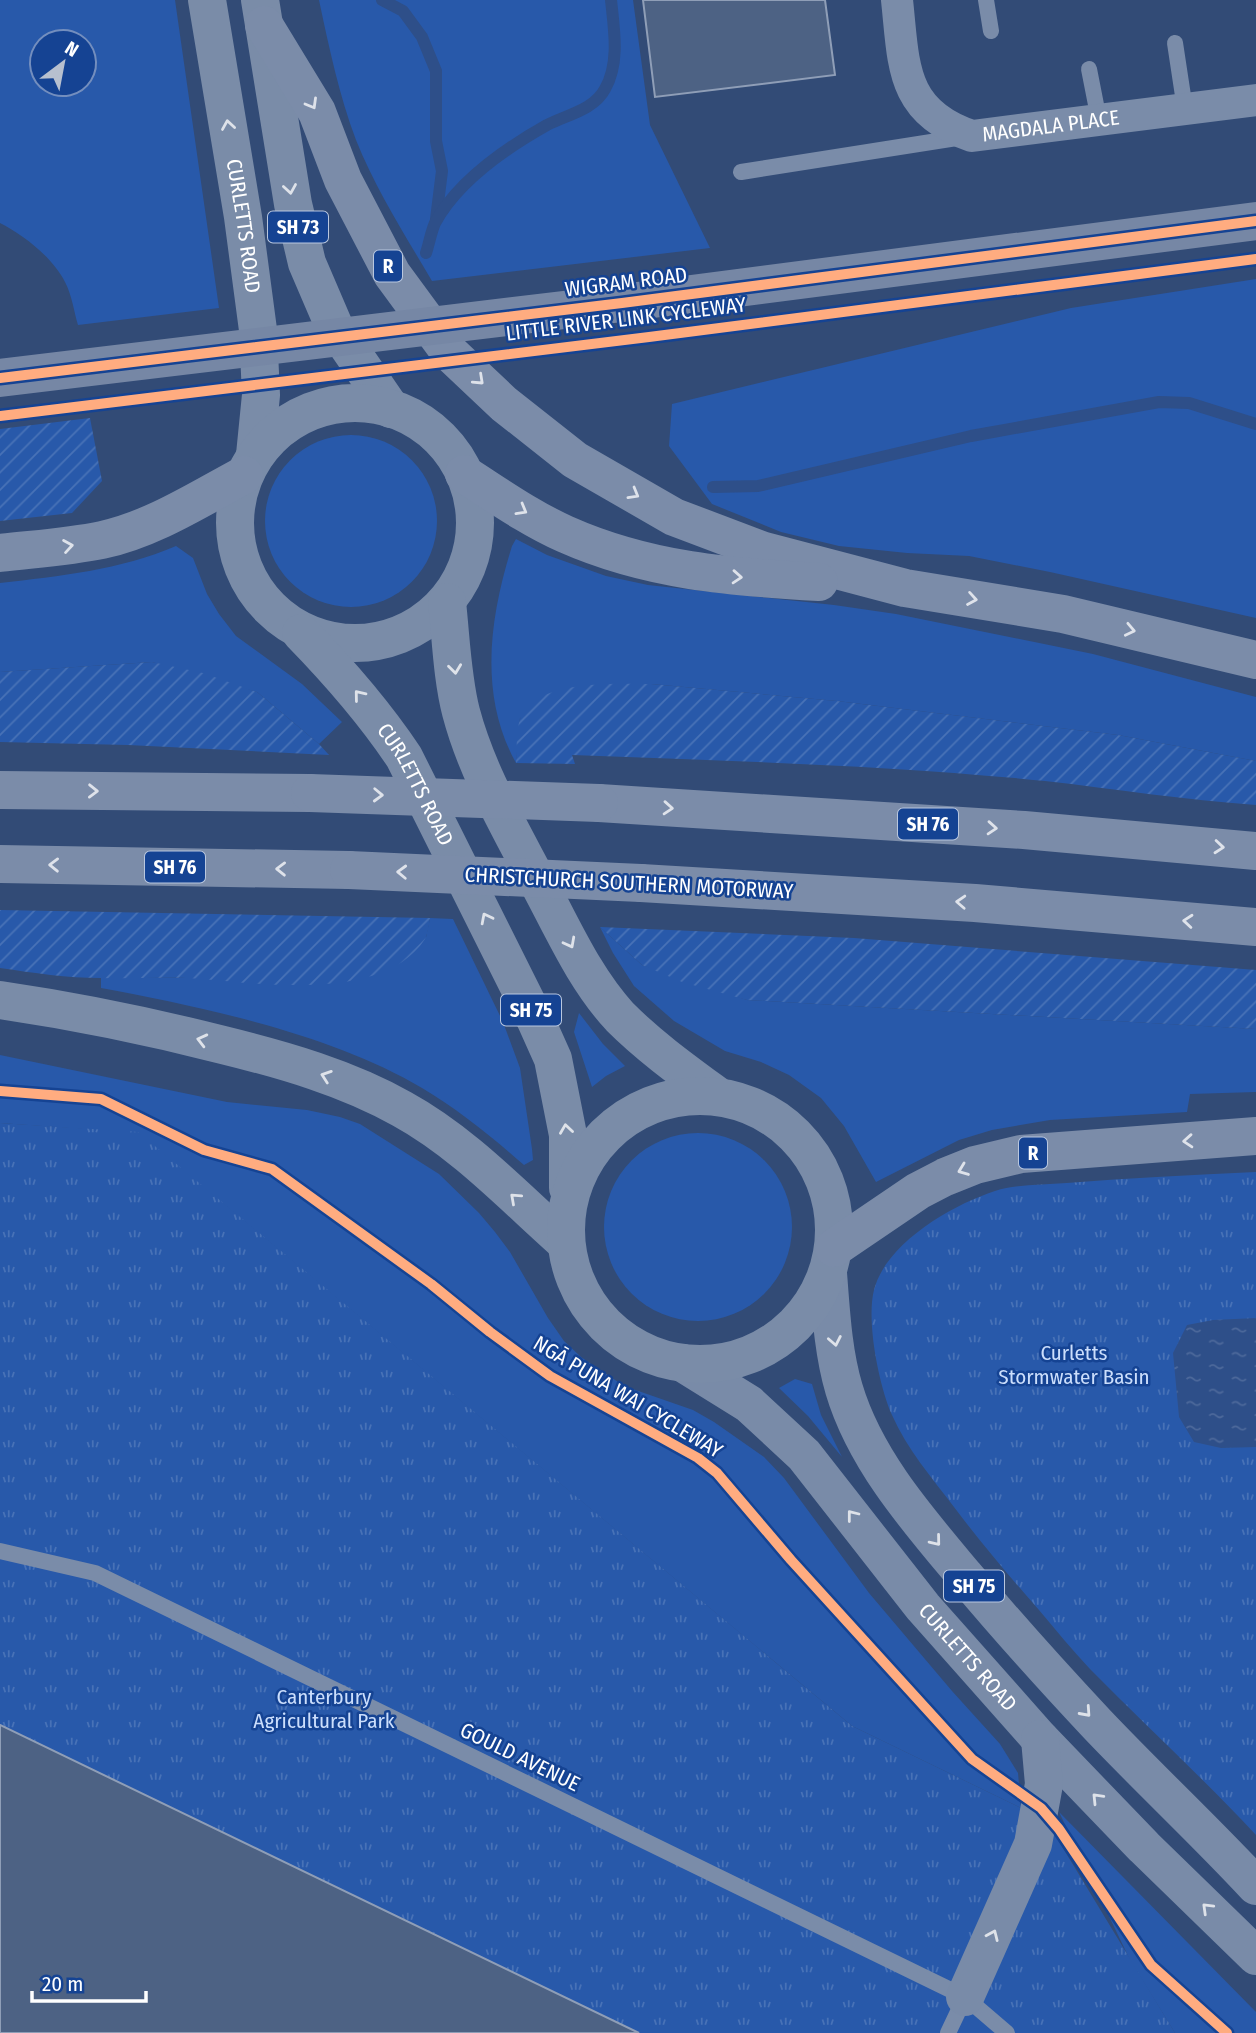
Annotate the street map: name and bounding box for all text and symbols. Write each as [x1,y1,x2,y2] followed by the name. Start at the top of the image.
[28,28,98,98] north arrow
[61,36,83,62] text: N
[304,97,317,110] one-way arrow
[981,104,1121,148] street label: MAGDALA PLACE
[221,119,236,131] one-way arrow
[221,157,266,295] street label: CURLETTS ROAD
[282,183,297,195] one-way arrow
[268,212,328,243] road number: SH 73
[374,250,402,282] road number: R
[563,262,689,302] street label: WIGRAM ROAD
[504,291,748,347] street label: LITTLE RIVER LINK CYCLEWAY
[471,372,484,384] one-way arrow
[627,486,639,499] one-way arrow
[514,502,527,515] one-way arrow
[62,538,74,553] one-way arrow
[732,569,743,584] one-way arrow
[966,591,978,606] one-way arrow
[1124,621,1136,636] one-way arrow
[448,664,463,675] one-way arrow
[354,690,367,702] one-way arrow
[372,718,459,850] street label: CURLETTS ROAD
[87,783,98,798] one-way arrow
[373,788,384,803] one-way arrow
[662,800,673,815] one-way arrow
[898,808,958,839] road number: SH 76
[987,820,998,835] one-way arrow
[1214,839,1225,854] one-way arrow
[145,852,205,882] road number: SH 76
[48,857,58,873] one-way arrow
[275,861,286,876] one-way arrow
[464,861,794,905] street label: CHRISTCHURCH SOUTHERN MOTORWAY
[396,864,407,879] one-way arrow
[956,895,967,910] one-way arrow
[480,913,494,925] one-way arrow
[1182,914,1193,929] one-way arrow
[562,936,576,948] one-way arrow
[501,994,561,1026] road number: SH 75
[196,1034,208,1048] one-way arrow
[320,1070,332,1084] one-way arrow
[559,1123,574,1135] one-way arrow
[1182,1133,1193,1148] one-way arrow
[1019,1138,1047,1168] road number: R
[958,1161,970,1175] one-way arrow
[510,1193,523,1206] one-way arrow
[529,1330,728,1464] street label: NGĀ PUNA WAI CYCLEWAY
[827,1335,842,1347] one-way arrow
[998,1340,1150,1390] park label: Curletts Stormwater Basin
[847,1511,860,1523] one-way arrow
[928,1534,941,1546] one-way arrow
[944,1570,1004,1602] road number: SH 75
[913,1598,1022,1717] street label: CURLETTS ROAD
[253,1684,395,1734] park label: Canterbury Agricultural Park
[1078,1704,1091,1717] one-way arrow
[456,1717,584,1797] street label: GOULD AVENUE
[1092,1793,1105,1806] one-way arrow
[1202,1904,1215,1917] one-way arrow
[985,1929,999,1942] one-way arrow
[32,1960,145,2004] scale bar
[42,1971,83,1997] text: 20 m

